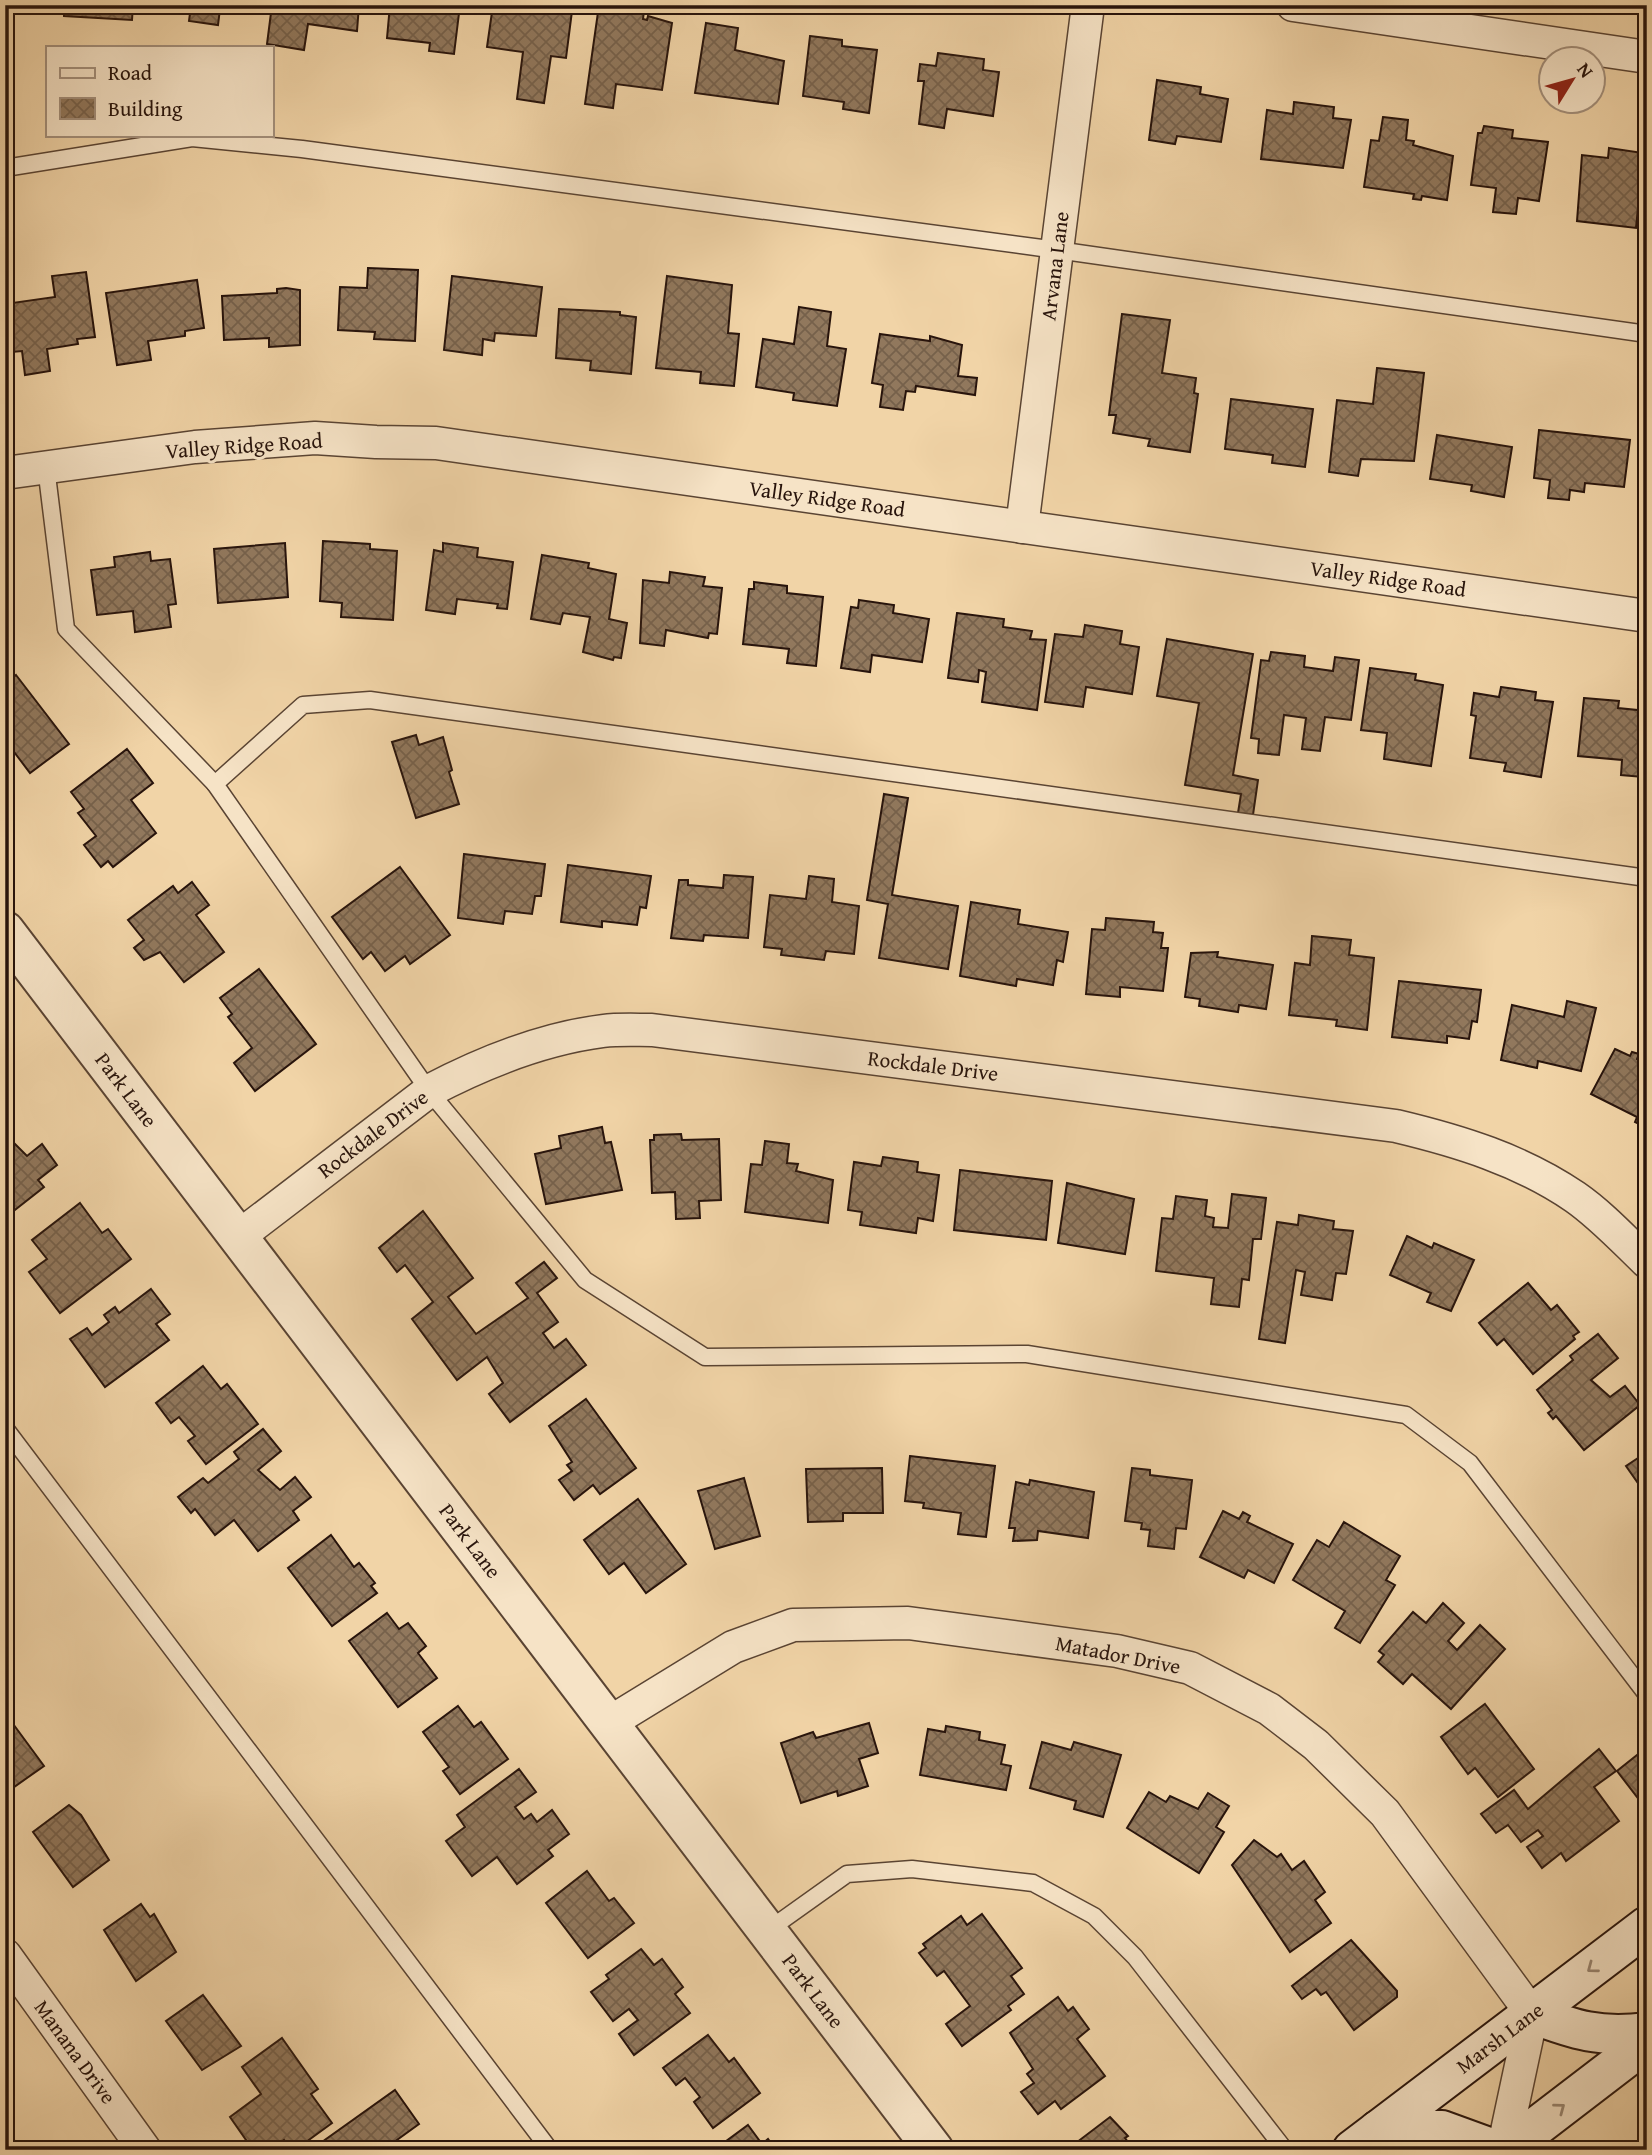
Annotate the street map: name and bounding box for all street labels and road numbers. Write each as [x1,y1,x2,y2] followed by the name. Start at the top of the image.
[1032,210,1077,322] street label: Arvana Lane
[164,425,324,466] street label: Valley Ridge Road
[747,472,908,525] street label: Valley Ridge Road
[1308,552,1469,605] street label: Valley Ridge Road
[866,1042,1000,1089] street label: Rockdale Drive
[88,1046,165,1134] street label: Park Lane
[311,1082,434,1185] street label: Rockdale Drive
[432,1497,509,1585] street label: Park Lane
[1053,1627,1183,1682] street label: Matador Drive
[775,1947,852,2035] street label: Park Lane
[27,1993,124,2110] street label: Manana Drive
[1449,1994,1550,2081] street label: Marsh Lane

